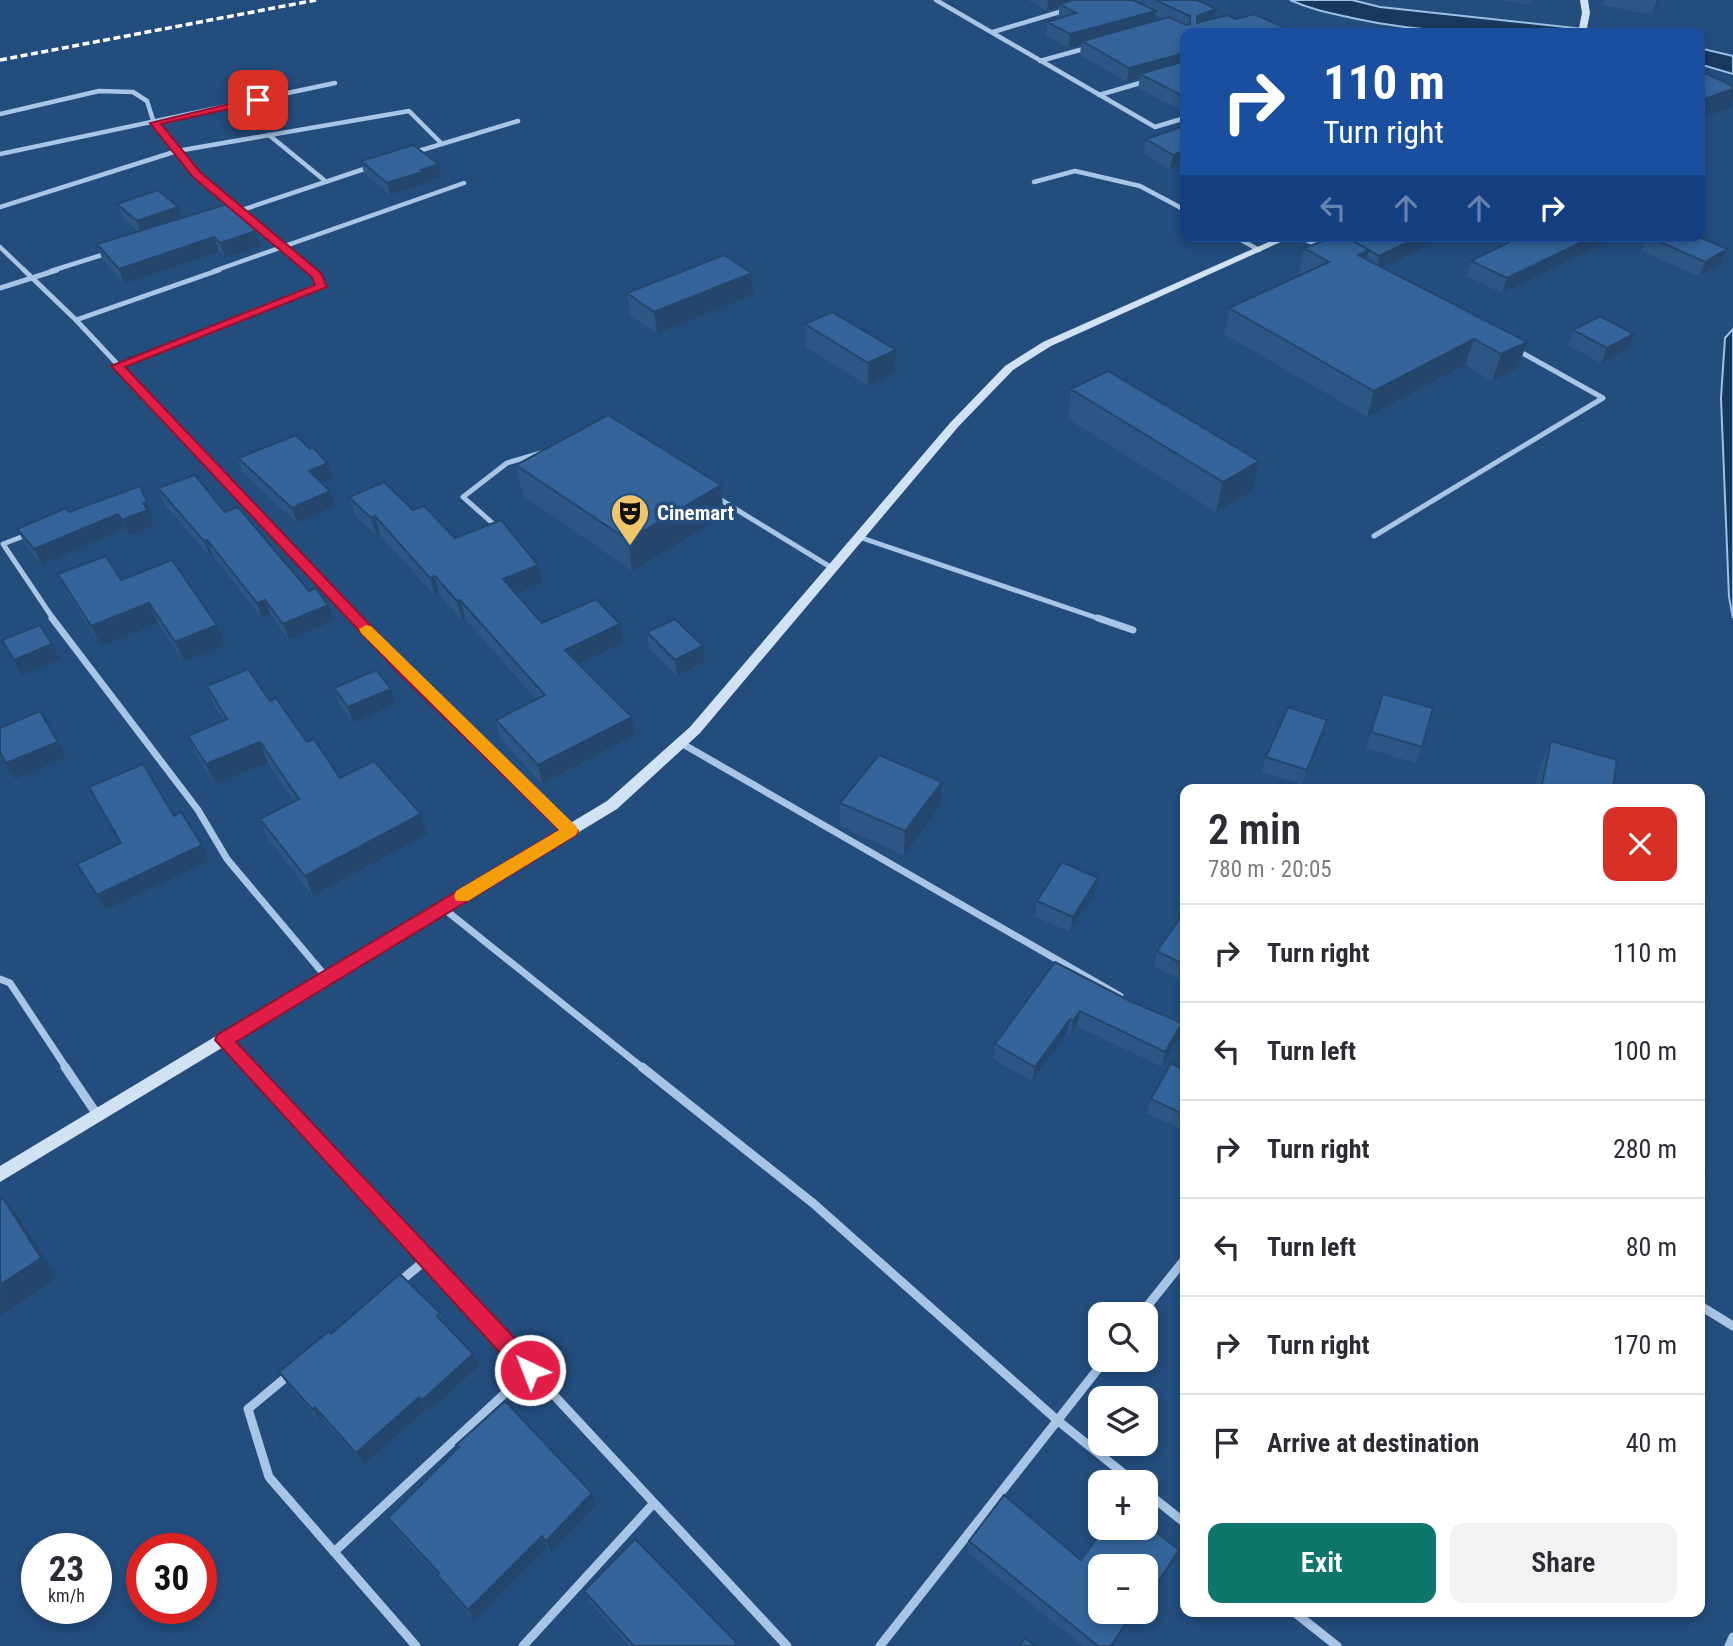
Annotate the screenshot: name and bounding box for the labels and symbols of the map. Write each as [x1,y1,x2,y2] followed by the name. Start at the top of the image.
[228,70,288,130] pin
[609,492,651,547] theatre icon: Cinemart
[657,501,734,525] place label: Cinemart
[493,1333,567,1407] position arrow
[126,1533,217,1624] speed limit sign: 30

